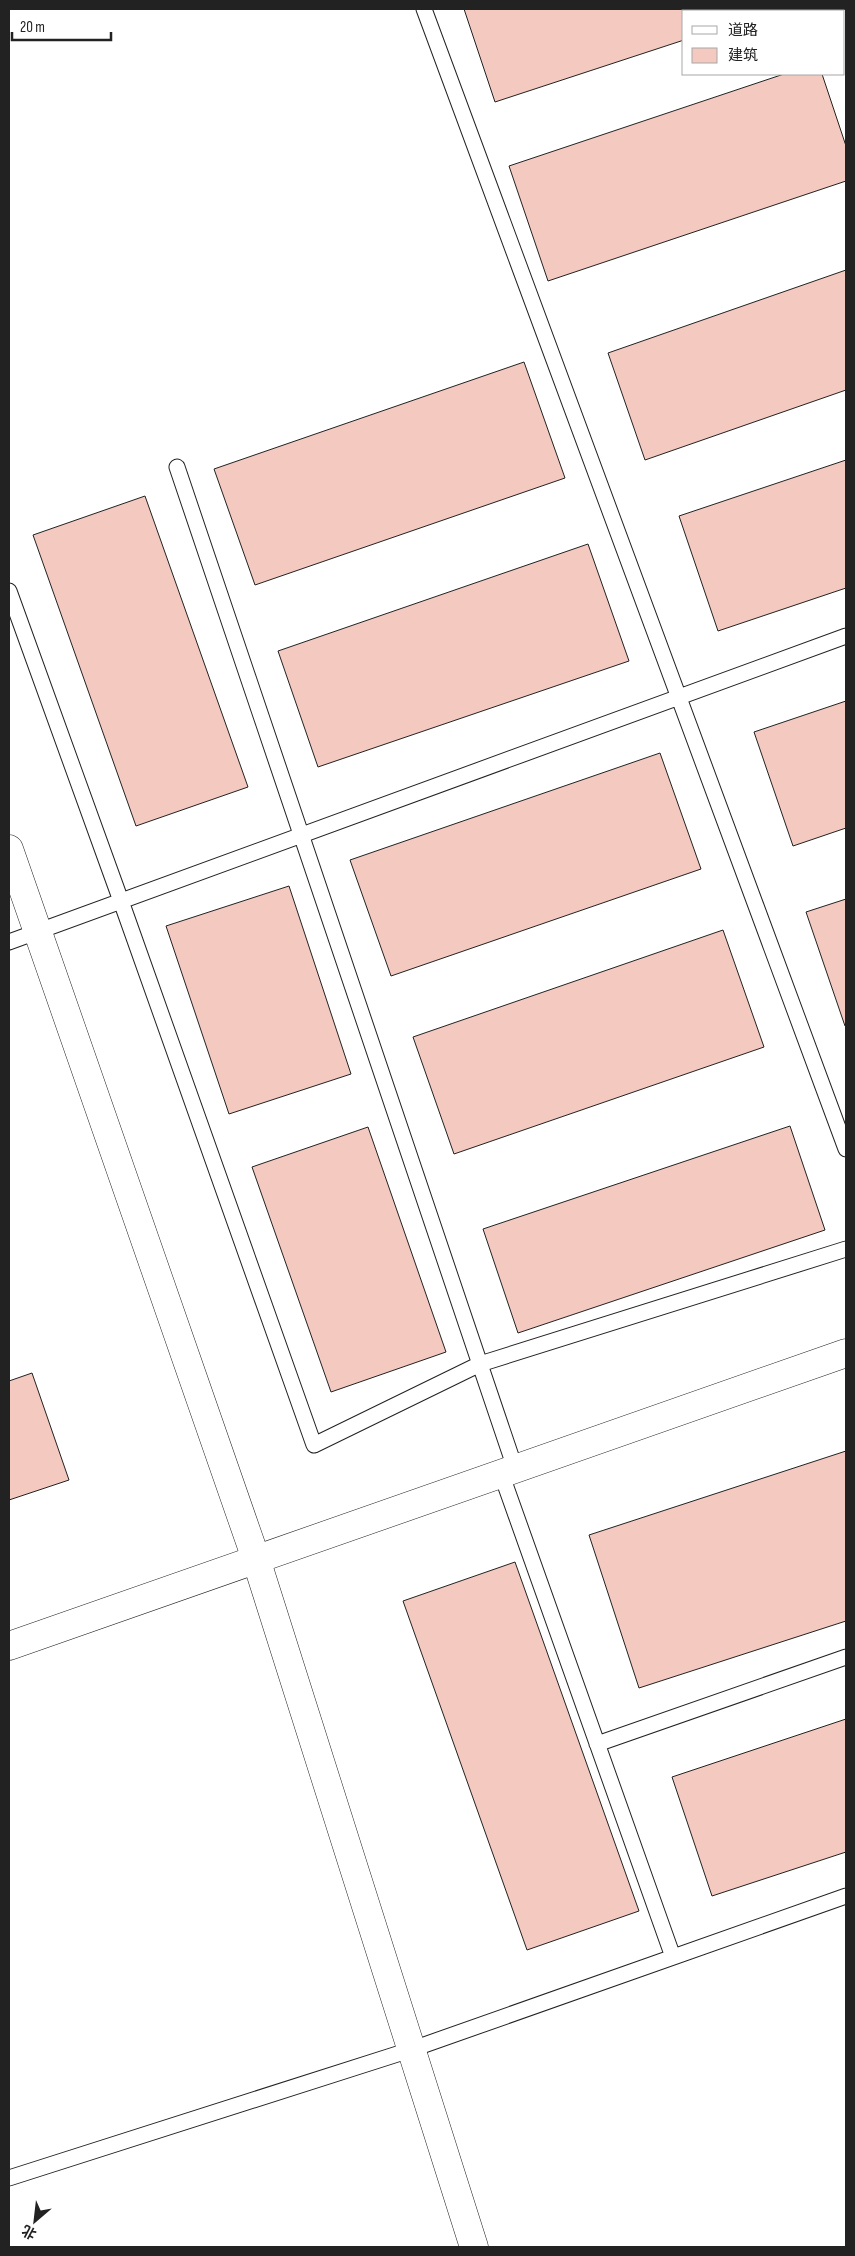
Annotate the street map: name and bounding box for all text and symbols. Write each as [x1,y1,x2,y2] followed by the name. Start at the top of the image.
[12,10,111,42] scale bar
[682,10,845,75] legend
[20,18,45,37] text: 20 m
[728,21,758,40] text: 道路
[728,46,758,65] text: 建筑
[10,2196,60,2246] north arrow
[19,2221,39,2243] text: 北

